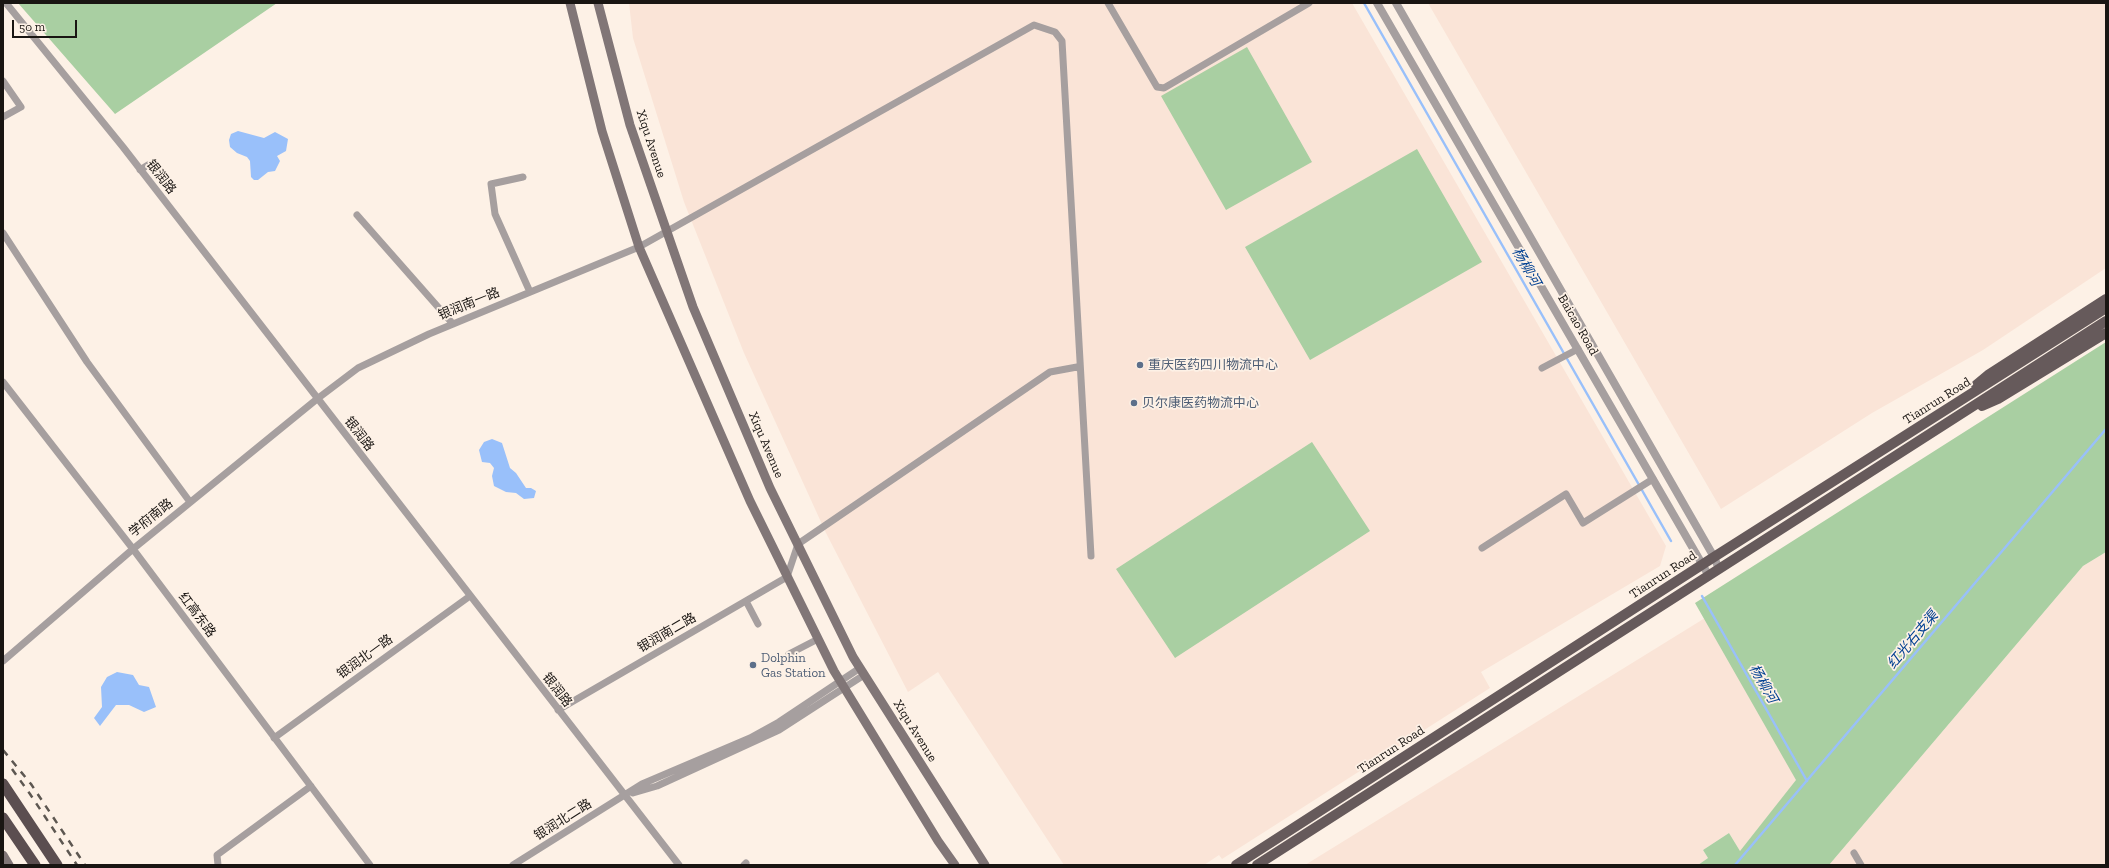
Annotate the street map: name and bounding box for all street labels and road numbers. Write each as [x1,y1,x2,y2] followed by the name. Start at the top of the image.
[633,108,669,180] street label: Xiqu Avenue
[143,157,179,197] street label: 银润路
[436,285,502,323] street label: 银润南一路
[1554,292,1602,358] street label: Baicao Road
[1900,374,1974,428] street label: Tianrun Road
[745,410,787,480] street label: Xiqu Avenue
[341,414,377,454] street label: 银润路
[126,496,176,540] street label: 学府南路
[1627,548,1699,602] street label: Tianrun Road
[175,590,219,640] street label: 红高东路
[635,610,699,656] street label: 银润南二路
[334,632,396,682] street label: 银润北一路
[539,670,575,710] street label: 银润路
[890,697,940,765] street label: Xiqu Avenue
[1355,723,1427,777] street label: Tianrun Road
[531,796,595,844] street label: 银润北二路

